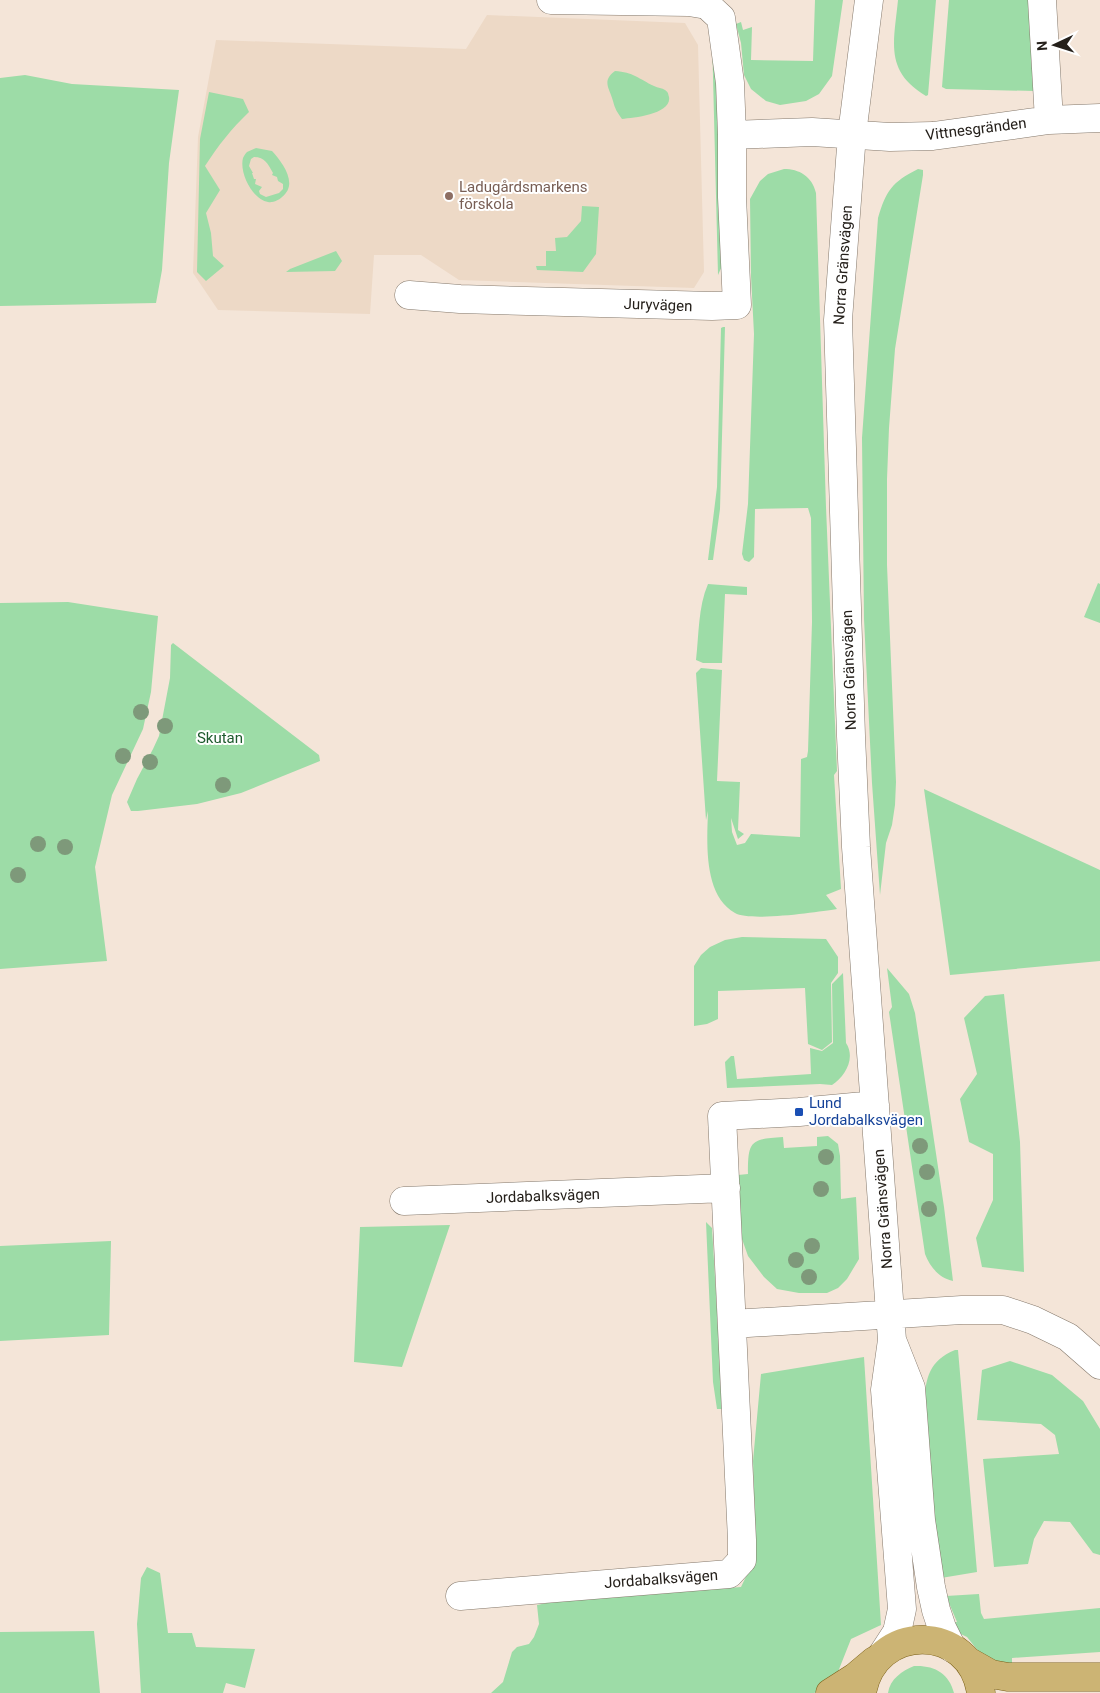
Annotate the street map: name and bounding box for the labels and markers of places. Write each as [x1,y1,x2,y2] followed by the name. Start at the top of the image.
[459,178,588,213] place label: Ladugårdsmarkens förskola
[443,190,455,202] marker: Ladugårdsmarkens förskola
[809,1094,923,1129] place label: Lund Jordabalksvägen
[793,1106,805,1118] marker: Lund Jordabalksvägen

